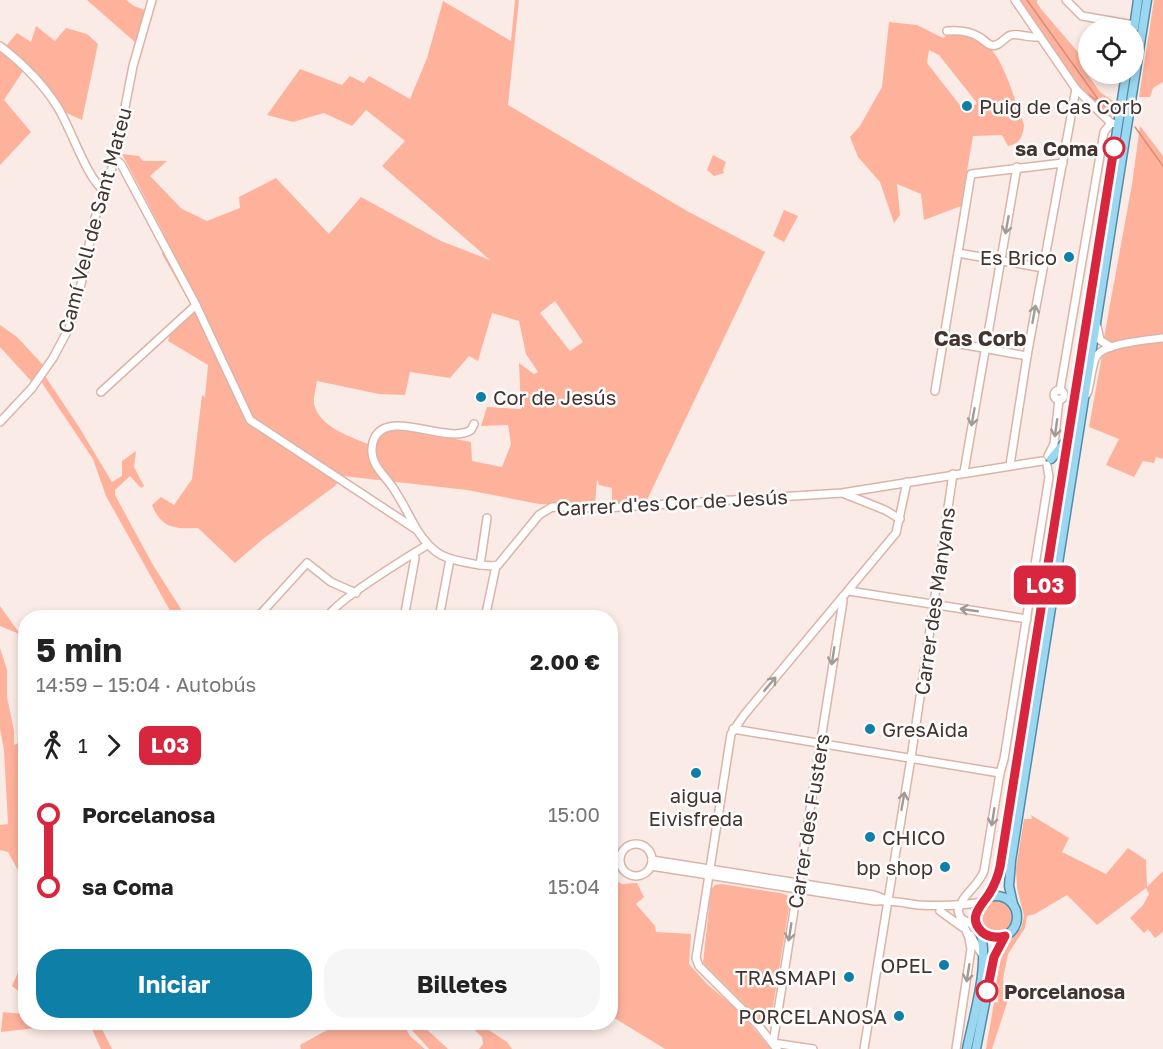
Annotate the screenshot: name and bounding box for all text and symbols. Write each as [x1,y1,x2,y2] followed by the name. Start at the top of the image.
[1078,18,1144,84] map controls
[1078,18,1144,84] button: locate
[979,94,1142,118] place label: Puig de Cas Corb
[960,99,974,113] marker: Puig de Cas Corb
[52,105,136,335] street label: Camí Vell de Sant Mateu
[1015,136,1098,160] place label: sa Coma
[1103,137,1125,159] marker: sa Coma
[1001,215,1012,234] one-way arrow
[980,245,1057,269] place label: Es Brico
[1062,250,1076,264] marker: Es Brico
[1029,305,1040,325] one-way arrow
[934,325,1026,351] district label: Cas Corb
[493,385,616,409] place label: Cor de Jesús
[474,390,488,404] marker: Cor de Jesús
[968,407,979,426] one-way arrow
[1050,418,1061,438] one-way arrow
[556,484,788,520] street label: Carrer d'es Cor de Jesús
[909,506,959,696] street label: Carrer des Manyans
[1010,566,1080,604] line badge: L03
[1026,572,1064,598] text: L03
[959,605,979,616] one-way arrow
[36,630,122,669] text: 5 min
[828,646,839,665] one-way arrow
[530,648,600,675] text: 2.00 €
[36,672,256,696] text: 14:59 – 15:04 · Autobús
[763,677,777,692] one-way arrow
[882,717,968,741] place label: GresAida
[863,722,877,736] marker: GresAida
[36,729,69,762] icon: walk
[97,729,130,762] icon: forward
[151,732,189,758] text: L03
[782,732,834,910] street label: Carrer des Fusters
[78,733,88,757] text: 1
[689,766,703,780] marker: aigua Eivisfreda
[649,783,743,830] place label: aigua Eivisfreda
[898,792,909,811] one-way arrow
[82,801,215,828] text: Porcelanosa
[548,802,600,826] text: 15:00
[987,806,998,826] one-way arrow
[882,825,945,849] place label: CHICO
[863,830,877,844] marker: CHICO
[856,855,933,879] place label: bp shop
[938,860,952,874] marker: bp shop
[82,873,173,900] text: sa Coma
[548,874,600,898] text: 15:04
[785,921,796,941] one-way arrow
[36,949,312,1018] button: Iniciar
[324,949,600,1018] button: Billetes
[881,953,932,977] place label: OPEL
[937,958,951,972] marker: OPEL
[963,963,974,982] one-way arrow
[735,965,837,989] place label: TRASMAPI
[842,970,856,984] marker: TRASMAPI
[1004,979,1125,1003] place label: Porcelanosa
[976,980,998,1002] marker: Porcelanosa
[738,1004,887,1028] place label: PORCELANOSA
[892,1009,906,1023] marker: PORCELANOSA

